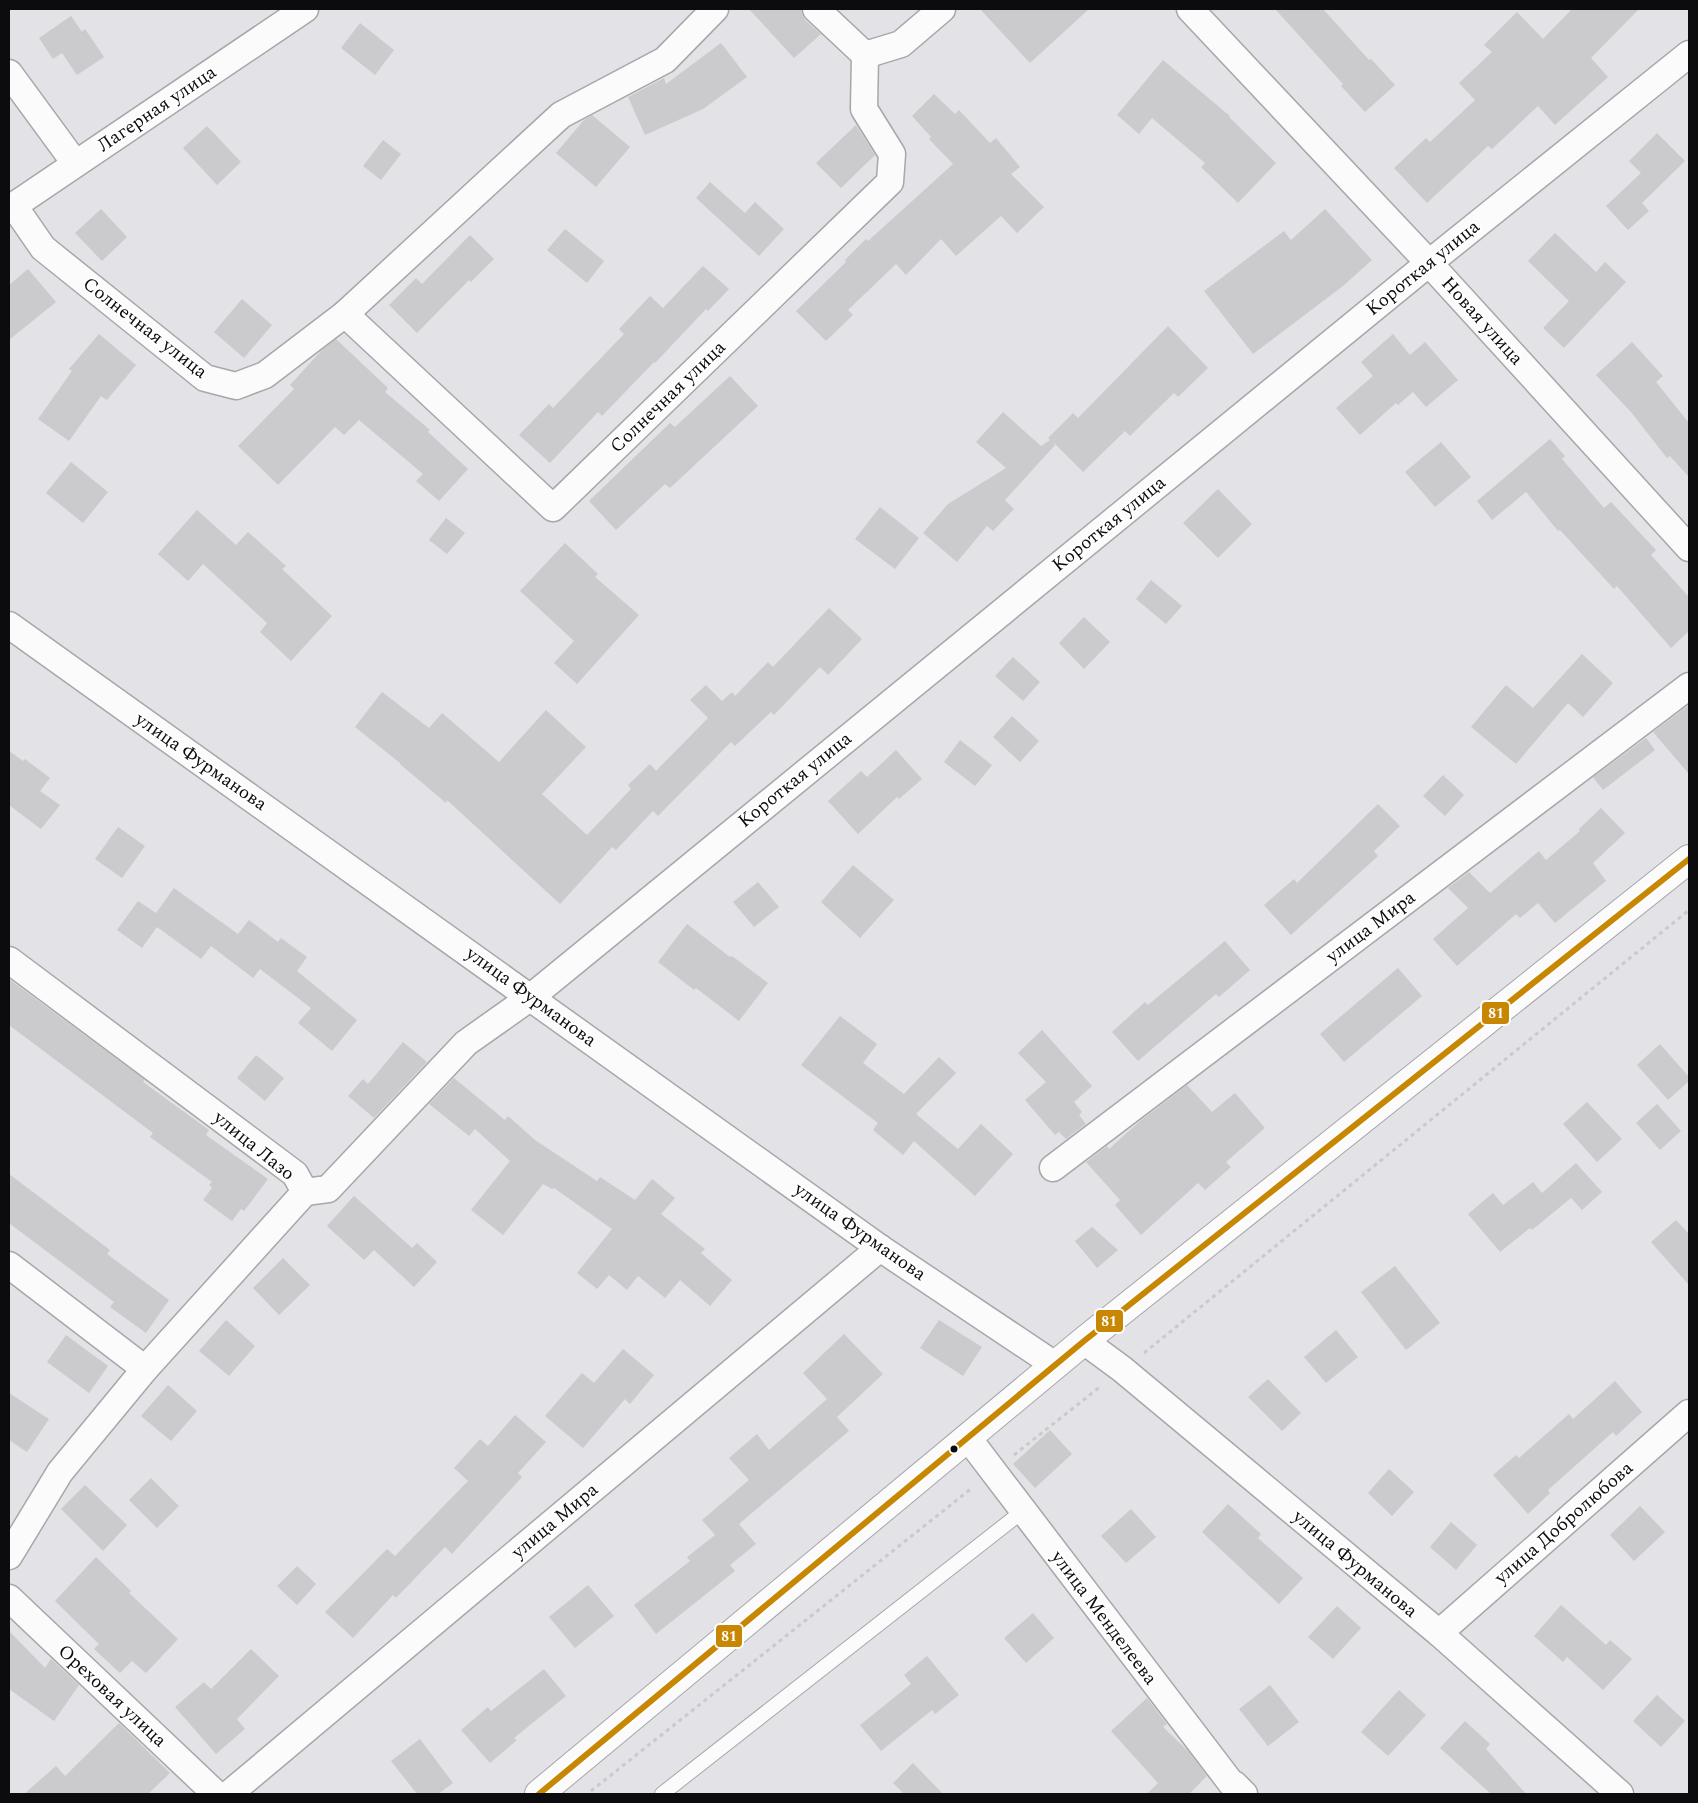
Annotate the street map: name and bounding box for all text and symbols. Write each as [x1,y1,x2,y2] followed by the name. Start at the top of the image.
[92,58,223,160] street label: Лагерная улица
[1360,212,1487,323] street label: Короткая улица
[76,270,214,387] street label: Солнечная улица
[1434,270,1530,373] street label: Новая улица
[603,333,733,460] street label: Солнечная улица
[1046,468,1173,579] street label: Короткая улица
[128,705,274,819] street label: улица Фурманова
[732,724,859,835] street label: Короткая улица
[1319,883,1423,971] street label: улица Мира
[459,939,603,1055] street label: улица Фурманова
[1481,1001,1510,1025] line badge: 81
[1488,1003,1504,1024] text: 81
[206,1103,301,1188] street label: улица Лазо
[787,1175,933,1289] street label: улица Фурманова
[1095,1309,1124,1333] line badge: 81
[1101,1311,1117,1332] text: 81
[949,1444,959,1454] unlabelled marker
[1487,1454,1640,1592] street label: улица Добролюбова
[504,1475,605,1567] street label: улица Мира
[1285,1502,1425,1626] street label: улица Фурманова
[1043,1544,1165,1692] street label: улица Менделеева
[715,1624,743,1648] line badge: 81
[721,1626,737,1647] text: 81
[51,1638,174,1755] street label: Ореховая улица

